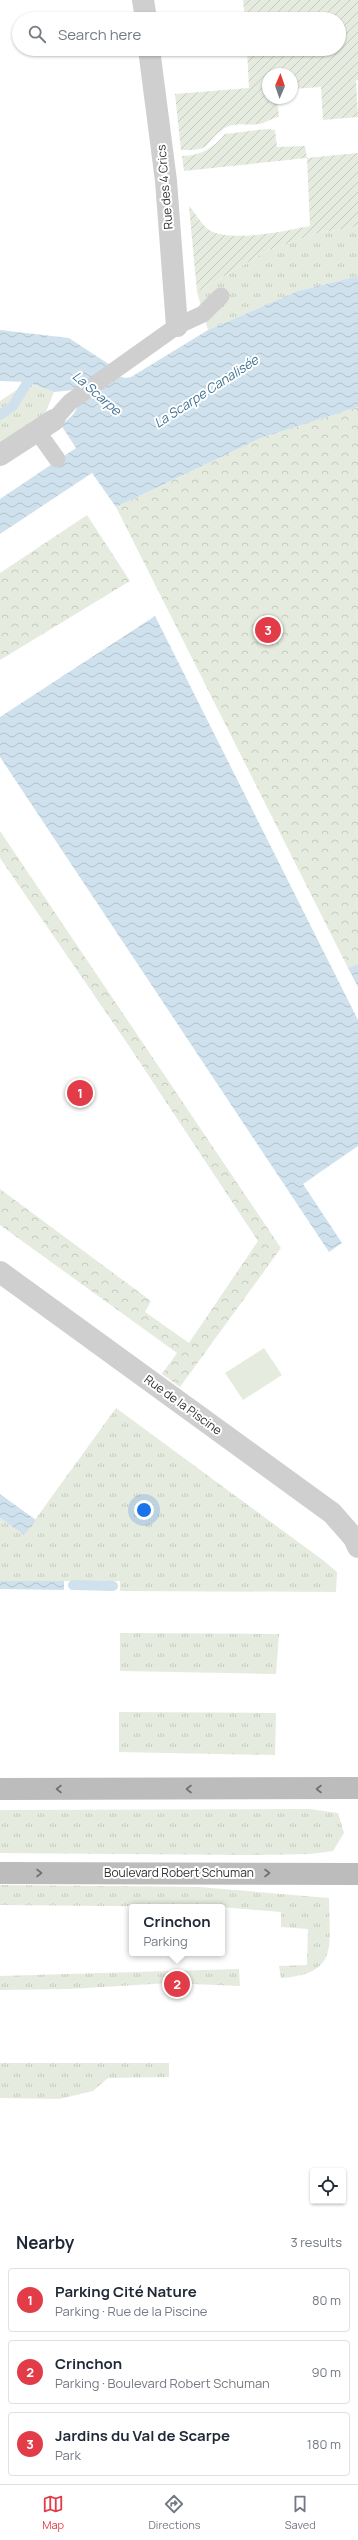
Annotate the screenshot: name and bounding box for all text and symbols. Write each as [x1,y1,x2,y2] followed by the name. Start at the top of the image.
[12,12,346,56] search box
[26,23,48,45] icon: search
[58,24,141,45] text: Search here
[262,68,298,104] north arrow
[152,144,177,230] street label: Rue des 4 Crics
[150,350,263,431] water label: La Scarpe Canalisée
[69,367,126,420] water label: La Scarpe
[255,615,281,645] pin: 3
[67,1078,93,1108] pin: 1
[141,1371,226,1439] street label: Rue de la Piscine
[134,1500,154,1520] your location
[56,1785,62,1793] one-way arrow
[186,1785,192,1793] one-way arrow
[316,1785,322,1793] one-way arrow
[104,1864,254,1881] street label: Boulevard Robert Schuman
[36,1869,42,1877] one-way arrow
[264,1869,270,1878] one-way arrow
[129,1904,225,1956] popup
[143,1911,211,1932] text: Crinchon
[143,1932,188,1950] text: Parking
[164,1969,190,1999] pin: 2
[310,2168,346,2204] map controls
[310,2168,346,2204] button: locate
[16,2231,74,2254] text: Nearby
[290,2233,342,2251] text: 3 results
[55,2281,197,2302] text: Parking Cité Nature
[27,2291,33,2309] text: 1
[312,2291,341,2309] text: 80 m
[55,2302,207,2320] text: Parking · Rue de la Piscine
[55,2353,122,2374] text: Crinchon
[26,2363,34,2381] text: 2
[311,2363,341,2381] text: 90 m
[55,2374,270,2392] text: Parking · Boulevard Robert Schuman
[55,2425,230,2446] text: Jardins du Val de Scarpe
[26,2435,34,2453] text: 3
[307,2435,341,2453] text: 180 m
[55,2446,81,2464] text: Park
[42,2493,64,2532] tab: Map
[148,2493,201,2532] tab: Directions
[285,2493,316,2532] tab: Saved

